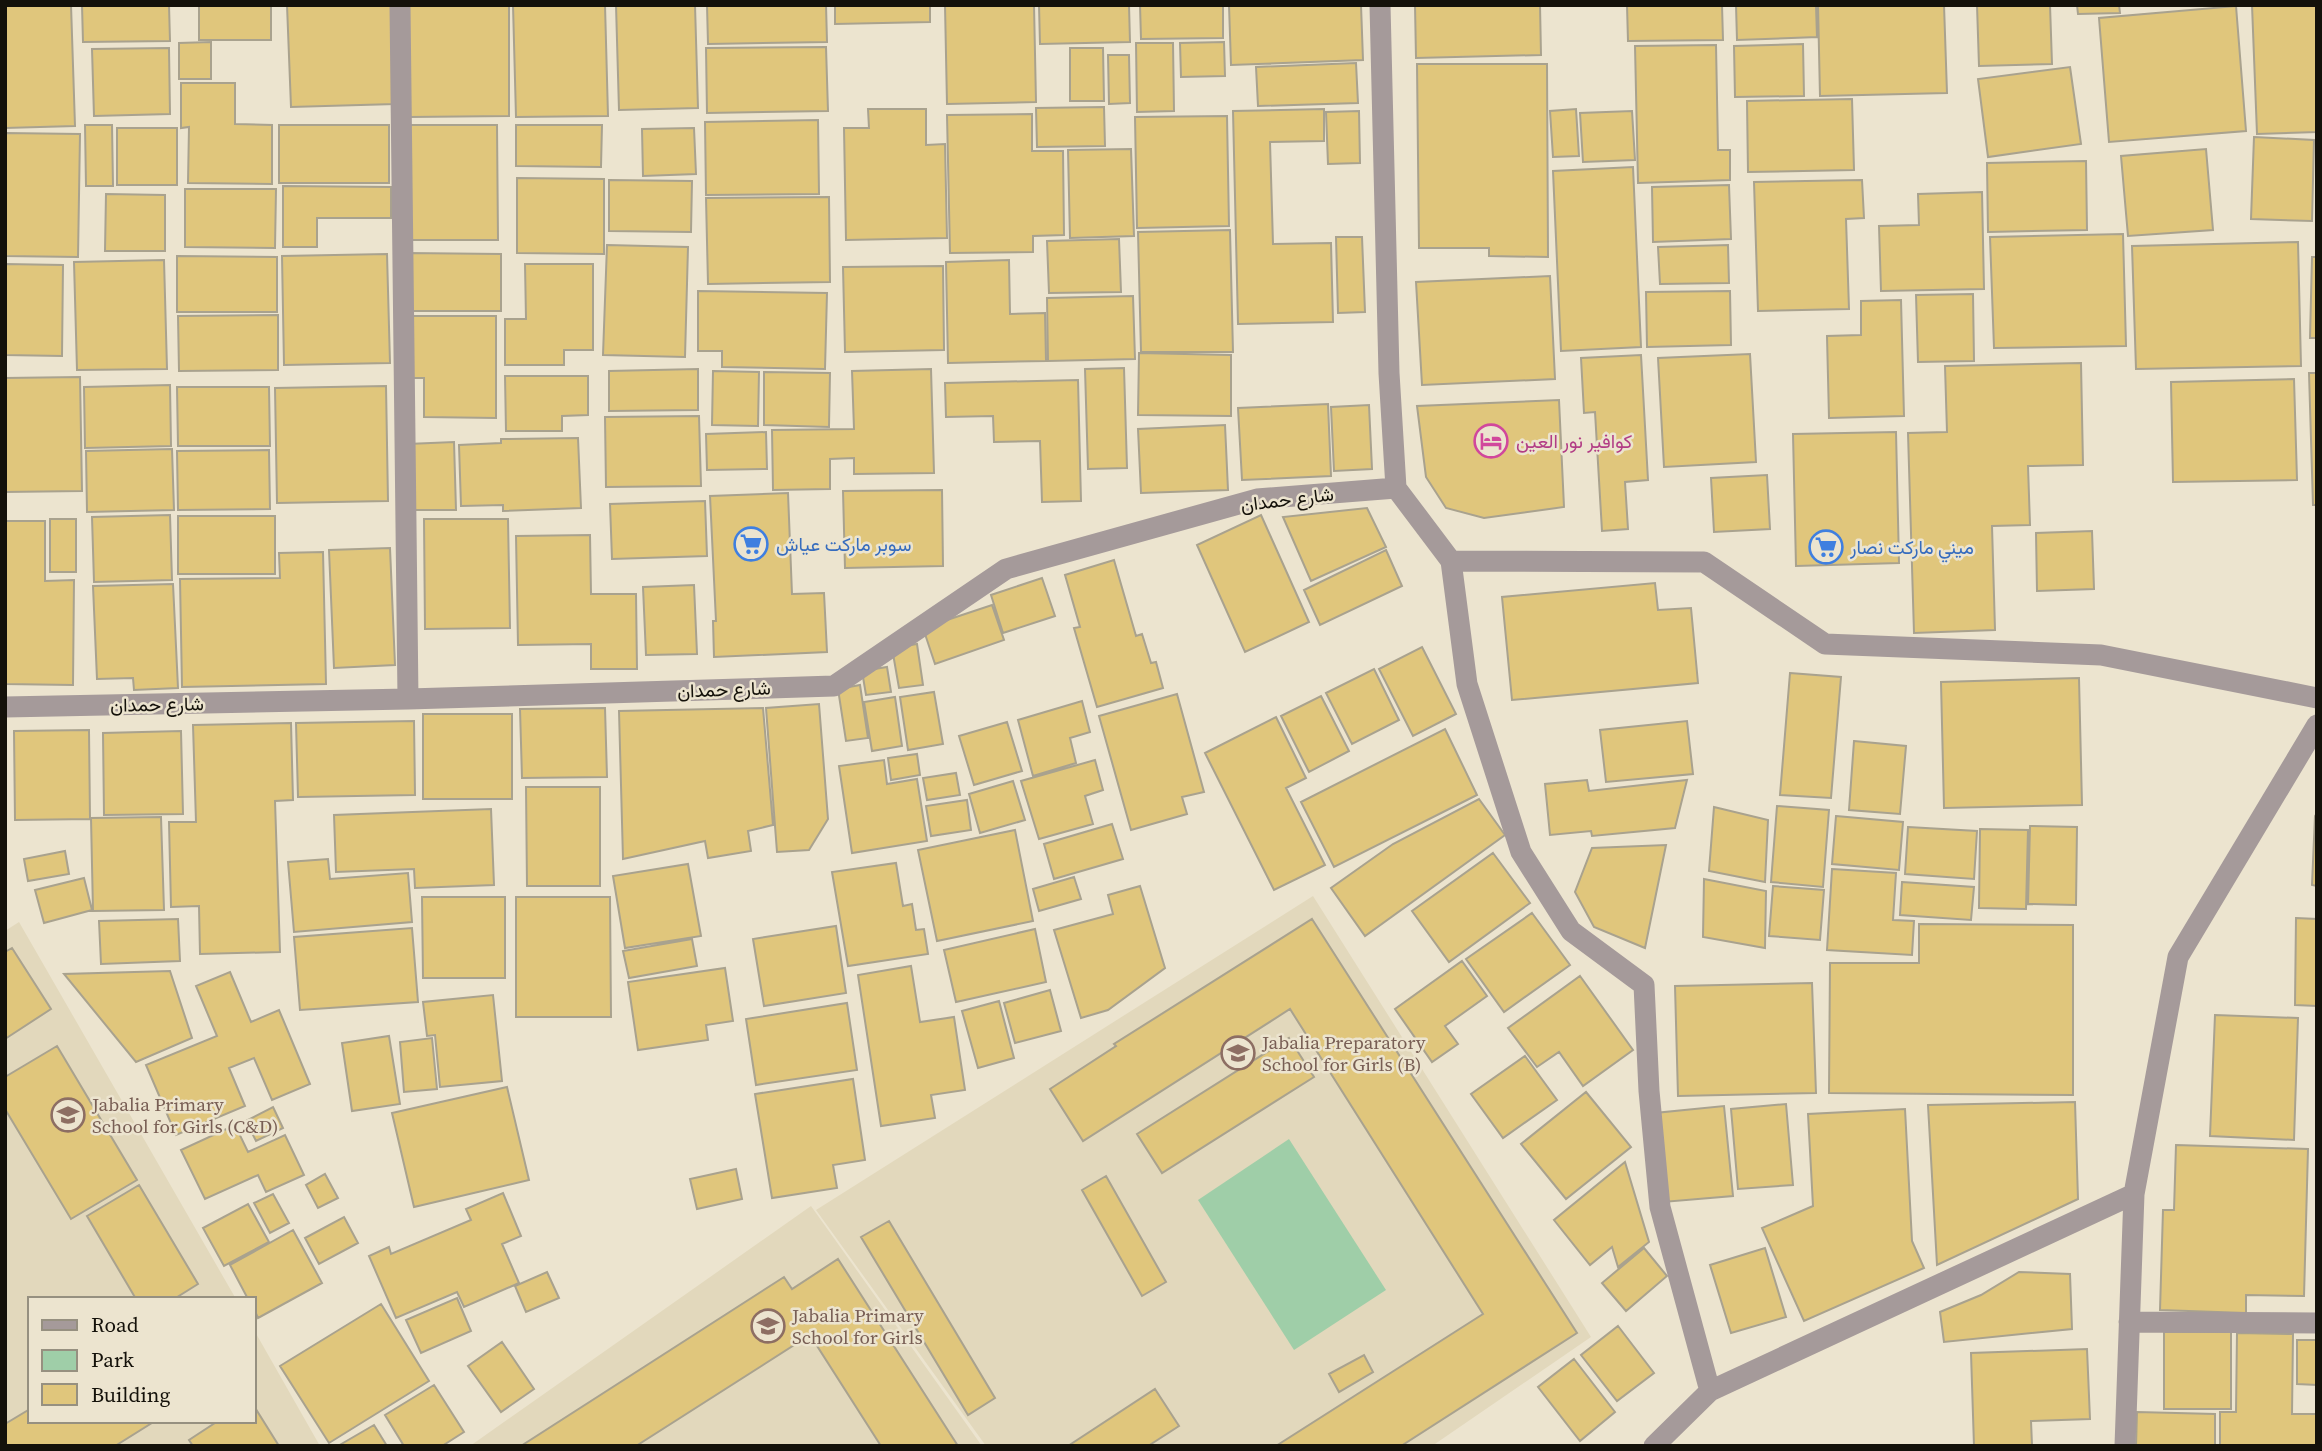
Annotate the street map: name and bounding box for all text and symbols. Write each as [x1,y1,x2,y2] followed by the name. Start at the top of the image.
[1472,422,1510,460] hotel icon: كوافير نور العين
[1516,428,1632,454] place label: كوافير نور العين
[1239,480,1335,518] street label: شارع حمدان
[732,525,770,563] supermarket icon: سوبر ماركت عياش
[1807,528,1845,566] supermarket icon: ميني ماركت نصار
[776,531,911,557] place label: سوبر ماركت عياش
[1849,534,1974,563] place label: ميني ماركت نصار
[677,674,771,704] street label: شارع حمدان
[110,690,204,718] street label: شارع حمدان
[1261,1029,1426,1077] place label: Jabalia Preparatory School for Girls (B)
[1219,1034,1257,1072] school or university icon: Jabalia Preparatory School for Girls (B)
[91,1091,278,1139] place label: Jabalia Primary School for Girls (C&D)
[49,1096,87,1134] school or university icon: Jabalia Primary School for Girls (C&D)
[28,1297,256,1423] legend
[791,1302,924,1350] place label: Jabalia Primary School for Girls
[749,1307,787,1345] school or university icon: Jabalia Primary School for Girls
[91,1310,139,1339] text: Road
[91,1345,135,1374] text: Park
[91,1380,170,1409] text: Building

